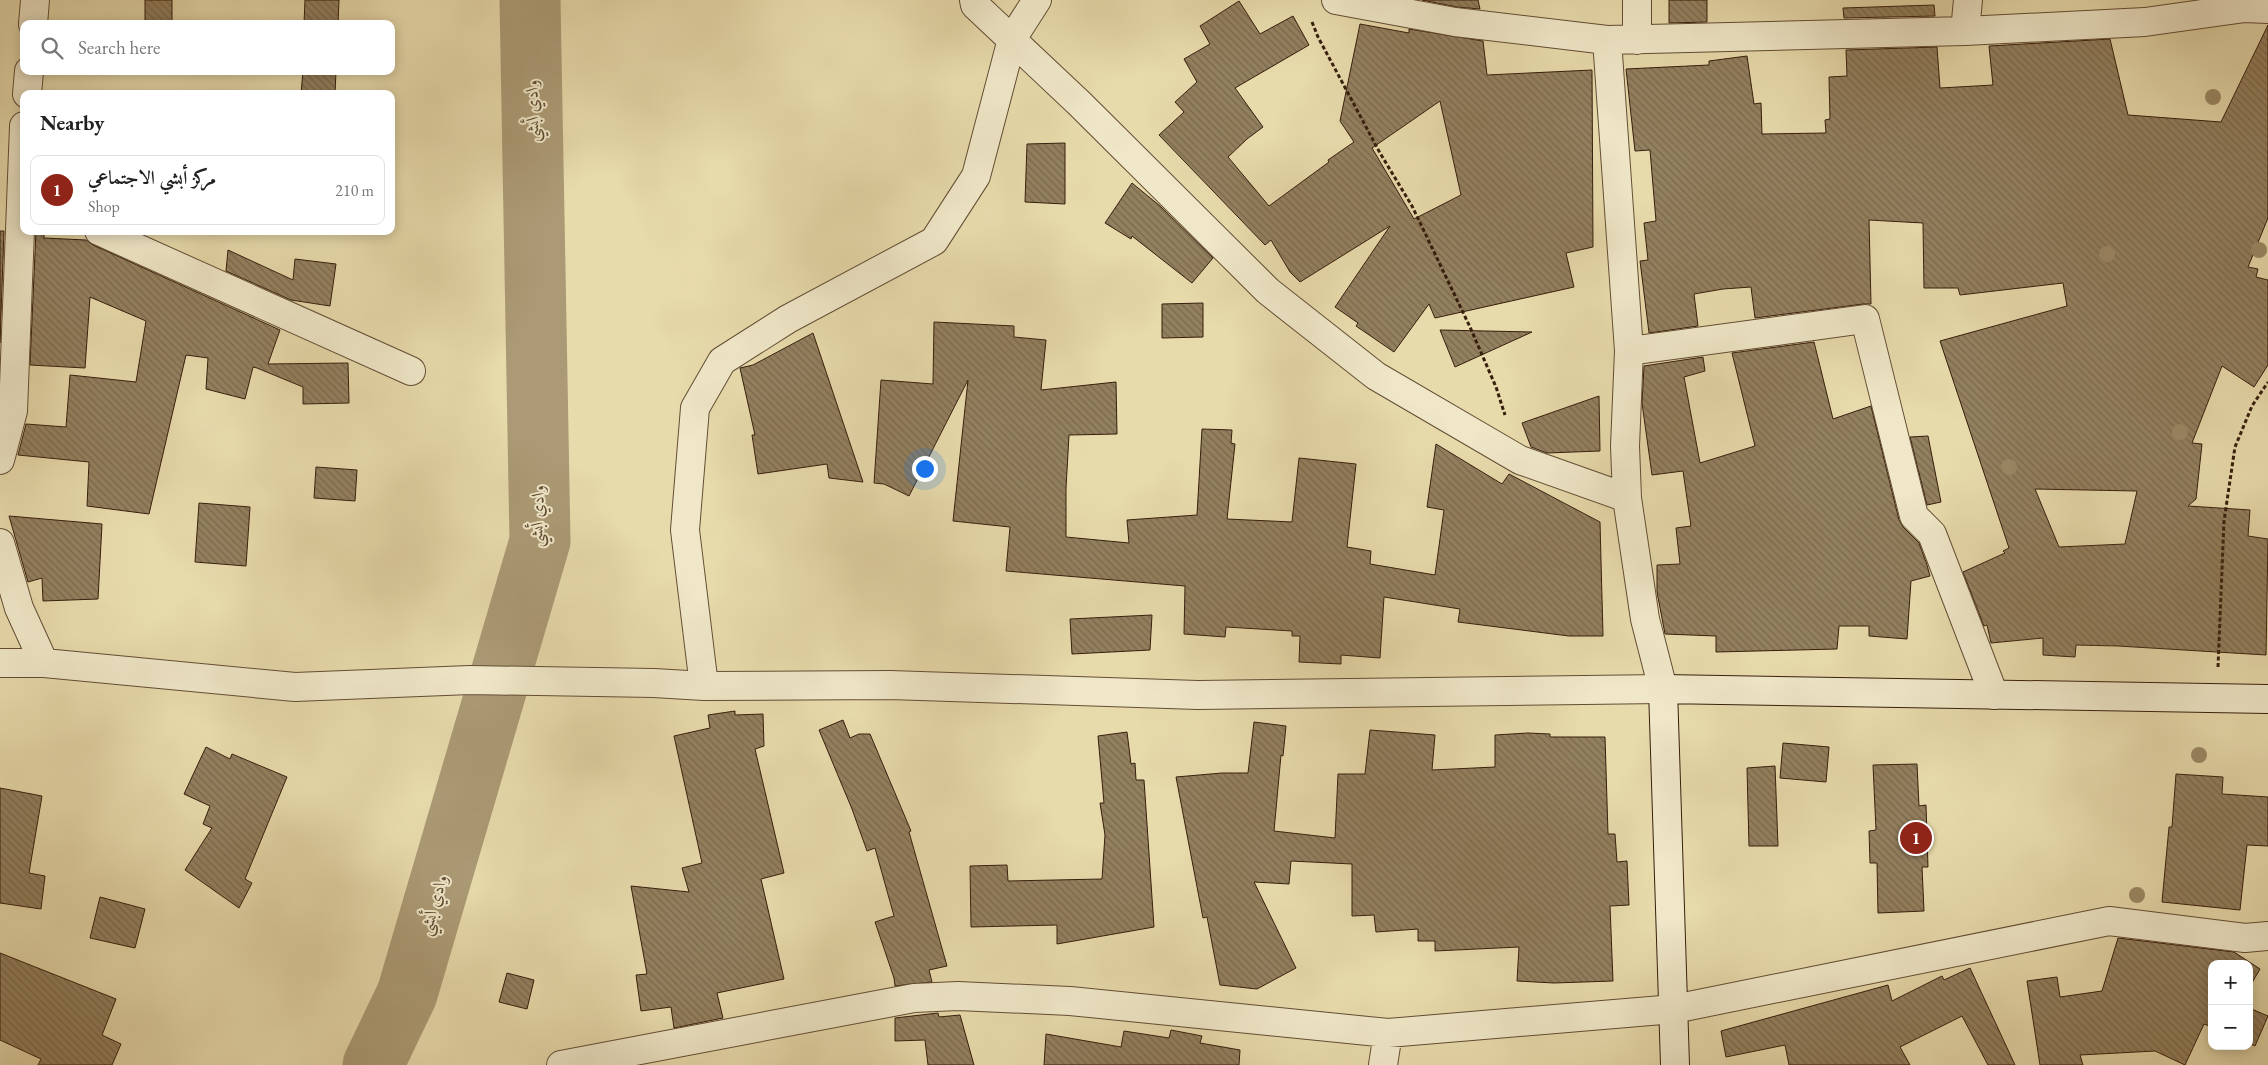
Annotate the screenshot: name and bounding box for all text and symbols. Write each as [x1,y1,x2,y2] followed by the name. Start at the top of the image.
[20,20,395,75] search box
[38,34,66,62] icon: search
[78,35,160,60] text: Search here
[518,79,550,143] water label: وادي أبشي
[40,109,104,136] text: Nearby
[88,165,216,190] text: مركز أبشي الاجتماعي
[53,180,61,201] text: 1
[335,180,374,201] text: 210 m
[88,196,120,217] text: Shop
[912,456,938,482] your location
[523,484,555,548] water label: وادي أبشي
[1900,819,1932,857] pin: 1
[412,871,458,940] water label: وادي أبشي
[2208,960,2253,1050] map controls
[2208,960,2253,1005] button: +
[2208,1005,2253,1050] button: −

